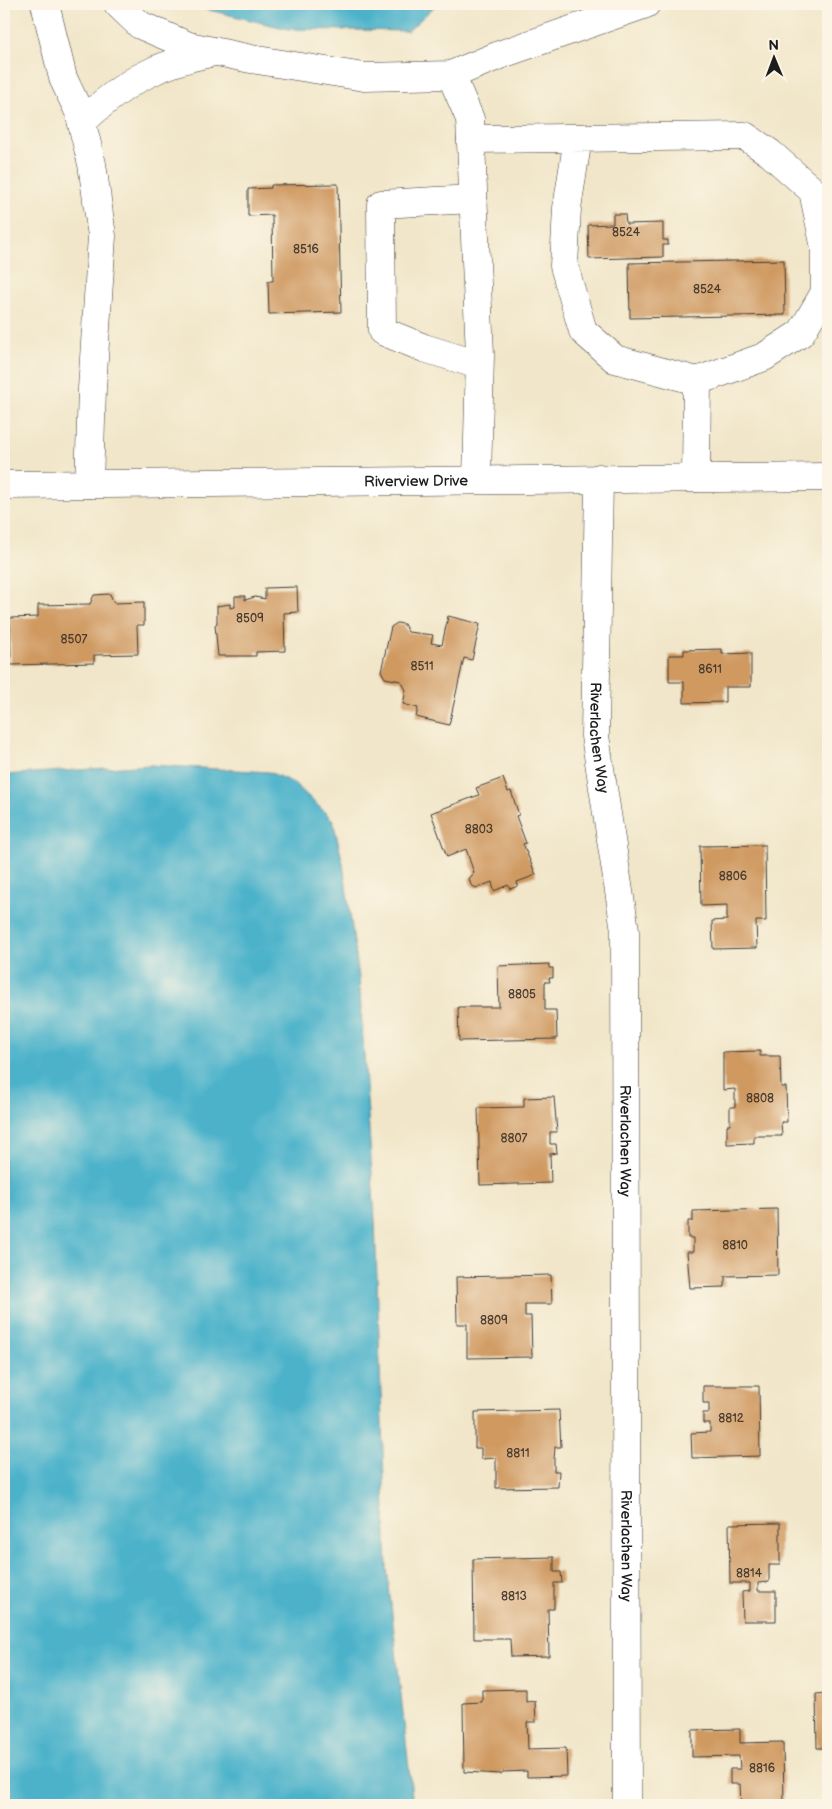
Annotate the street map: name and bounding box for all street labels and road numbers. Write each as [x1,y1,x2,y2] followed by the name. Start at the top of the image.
[364,471,468,492] street label: Riverview Drive
[585,682,613,795] street label: Riverlachen Way
[615,1085,635,1197] street label: Riverlachen Way
[616,1490,636,1602] street label: Riverlachen Way

